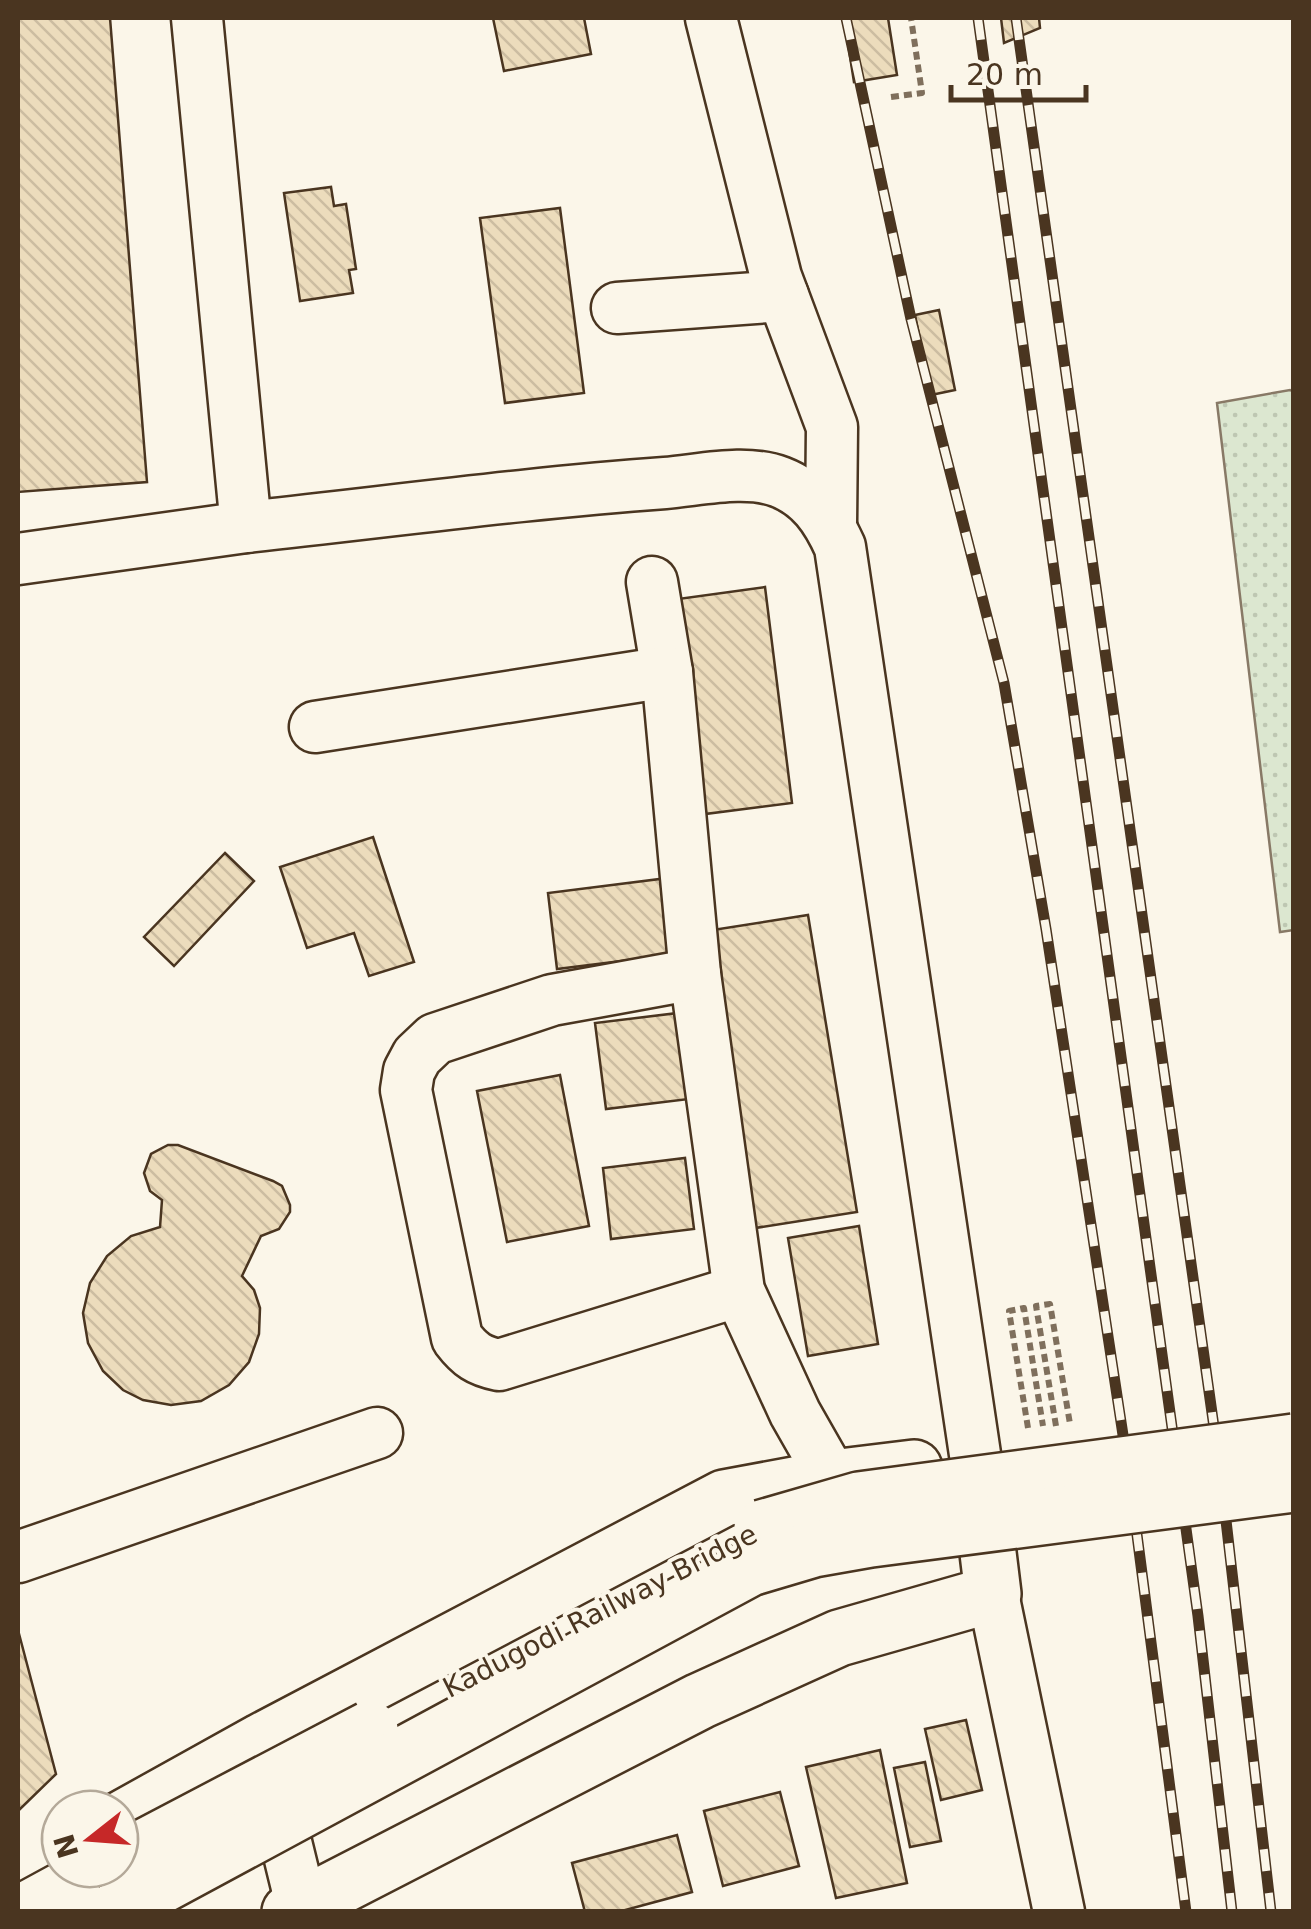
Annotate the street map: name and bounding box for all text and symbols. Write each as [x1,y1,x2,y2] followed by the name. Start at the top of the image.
[951,40,1086,102] scale bar
[966,57,1043,92] text: 20 m
[437,1517,763,1705] street label: Kadugodi Railway Bridge
[40,1789,140,1889] north arrow
[47,1830,86,1862] text: N

